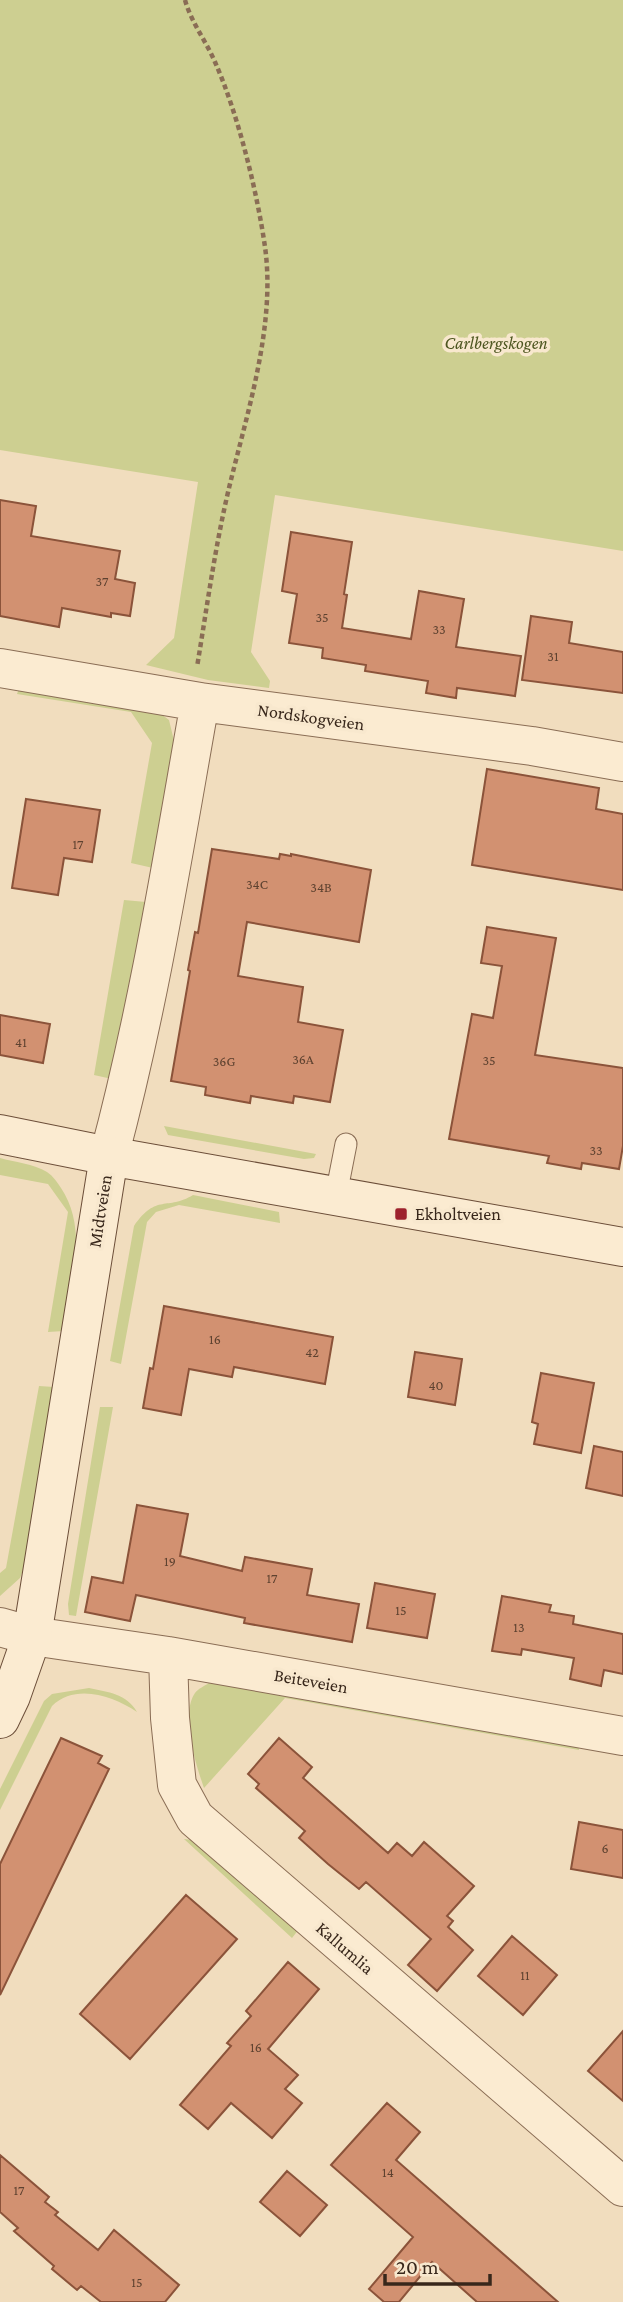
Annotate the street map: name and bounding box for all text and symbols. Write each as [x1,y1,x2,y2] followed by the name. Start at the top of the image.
[444,333,548,353] park label: Carlbergskogen
[96,573,109,589] house number: 37
[315,609,329,625] house number: 35
[432,621,446,637] house number: 33
[547,648,559,664] house number: 31
[256,700,366,734] street label: Nordskogveien
[72,836,84,852] house number: 17
[246,876,268,892] house number: 34C
[310,879,332,895] house number: 34B
[15,1034,27,1050] house number: 41
[292,1051,314,1067] house number: 36A
[482,1052,496,1068] house number: 35
[213,1053,235,1069] house number: 36G
[589,1142,603,1158] house number: 33
[84,1173,116,1249] street label: Midtveien
[415,1204,501,1224] place label: Ekholtveien
[393,1206,409,1222] marker: Ekholtveien
[209,1331,221,1347] house number: 16
[305,1344,319,1360] house number: 42
[428,1377,444,1393] house number: 40
[164,1553,176,1569] house number: 19
[266,1570,278,1586] house number: 17
[395,1602,407,1618] house number: 15
[513,1619,525,1635] house number: 13
[273,1665,350,1697] street label: Beiteveien
[601,1840,609,1856] house number: 6
[312,1918,378,1978] street label: Kallumlia
[520,1967,530,1983] house number: 11
[250,2039,262,2055] house number: 16
[382,2164,394,2180] house number: 14
[13,2182,25,2198] house number: 17
[385,2242,490,2286] scale bar
[396,2255,439,2279] text: 20 m
[131,2274,143,2290] house number: 15

